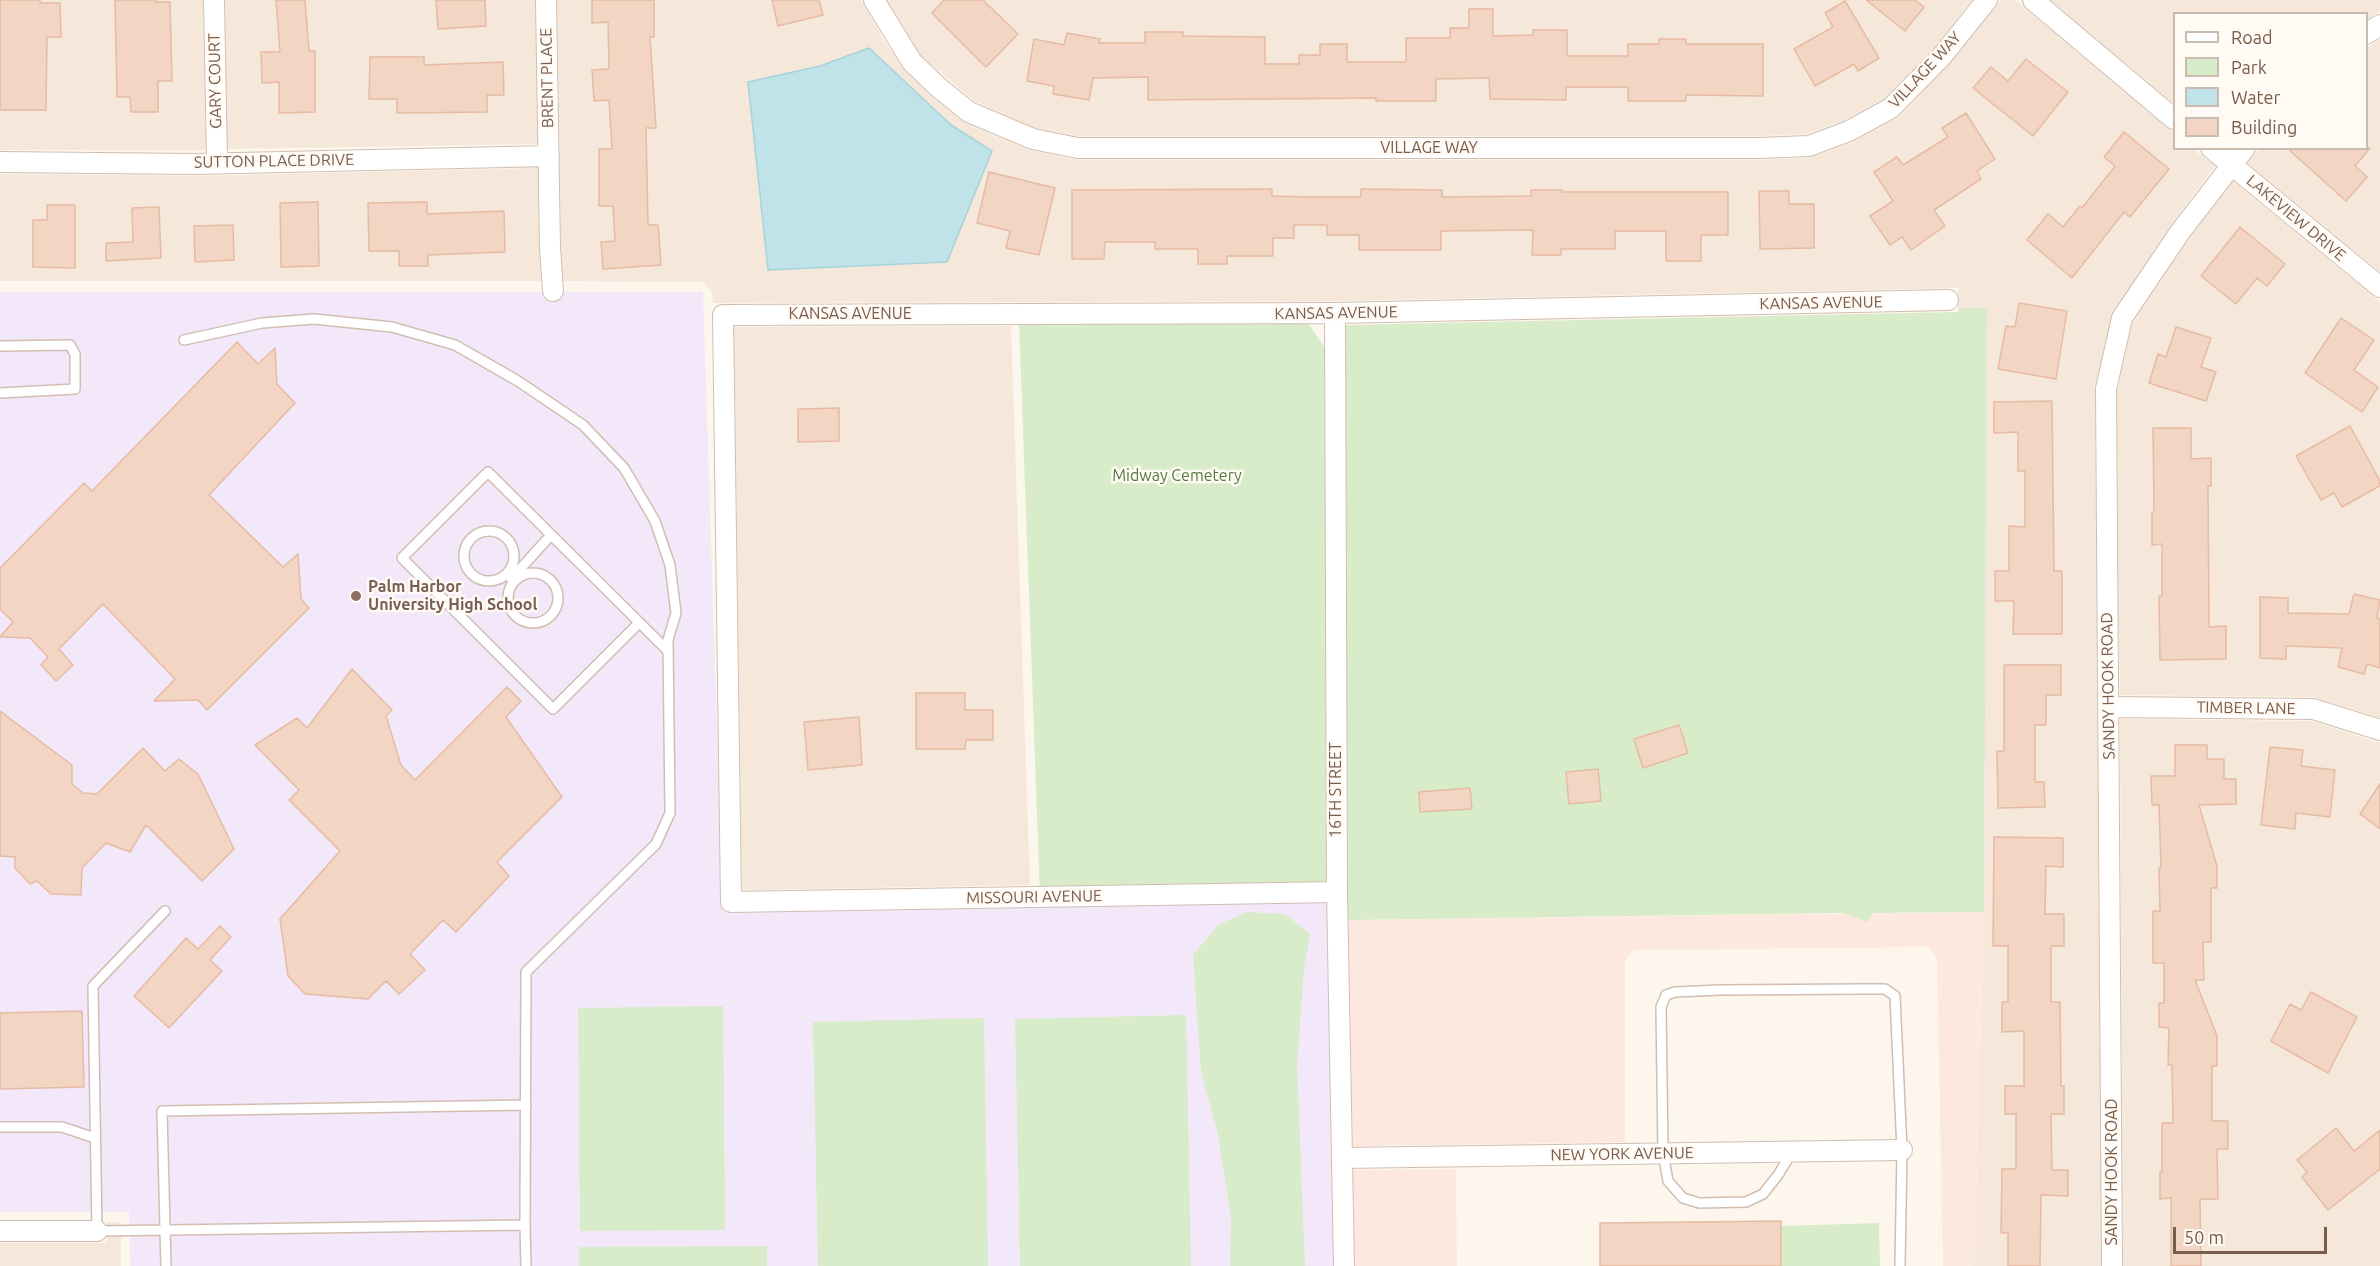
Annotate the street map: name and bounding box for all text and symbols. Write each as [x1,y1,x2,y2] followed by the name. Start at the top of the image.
[2173,12,2368,150] legend
[2231,27,2273,47] text: Road
[537,28,557,128] street label: BRENT PLACE
[1885,28,1965,112] street label: VILLAGE WAY
[205,33,225,129] street label: GARY COURT
[2231,57,2267,77] text: Park
[2231,87,2280,107] text: Water
[2231,117,2297,137] text: Building
[1380,138,1478,158] street label: VILLAGE WAY
[194,150,354,172] street label: SUTTON PLACE DRIVE
[2242,171,2350,265] street label: LAKEVIEW DRIVE
[1759,292,1883,314] street label: KANSAS AVENUE
[1274,302,1398,324] street label: KANSAS AVENUE
[788,304,912,324] street label: KANSAS AVENUE
[1112,466,1242,486] park label: Midway Cemetery
[368,577,537,615] place label: Palm Harbor University High School
[349,589,363,603] marker: Palm Harbor University High School
[2097,612,2119,760] street label: SANDY HOOK ROAD
[2196,698,2296,718] street label: TIMBER LANE
[1326,742,1346,838] street label: 16TH STREET
[966,886,1102,908] street label: MISSOURI AVENUE
[2102,1098,2122,1246] street label: SANDY HOOK ROAD
[1550,1143,1694,1165] street label: NEW YORK AVENUE
[2176,1215,2330,1253] scale bar
[2184,1227,2224,1247] text: 50 m

